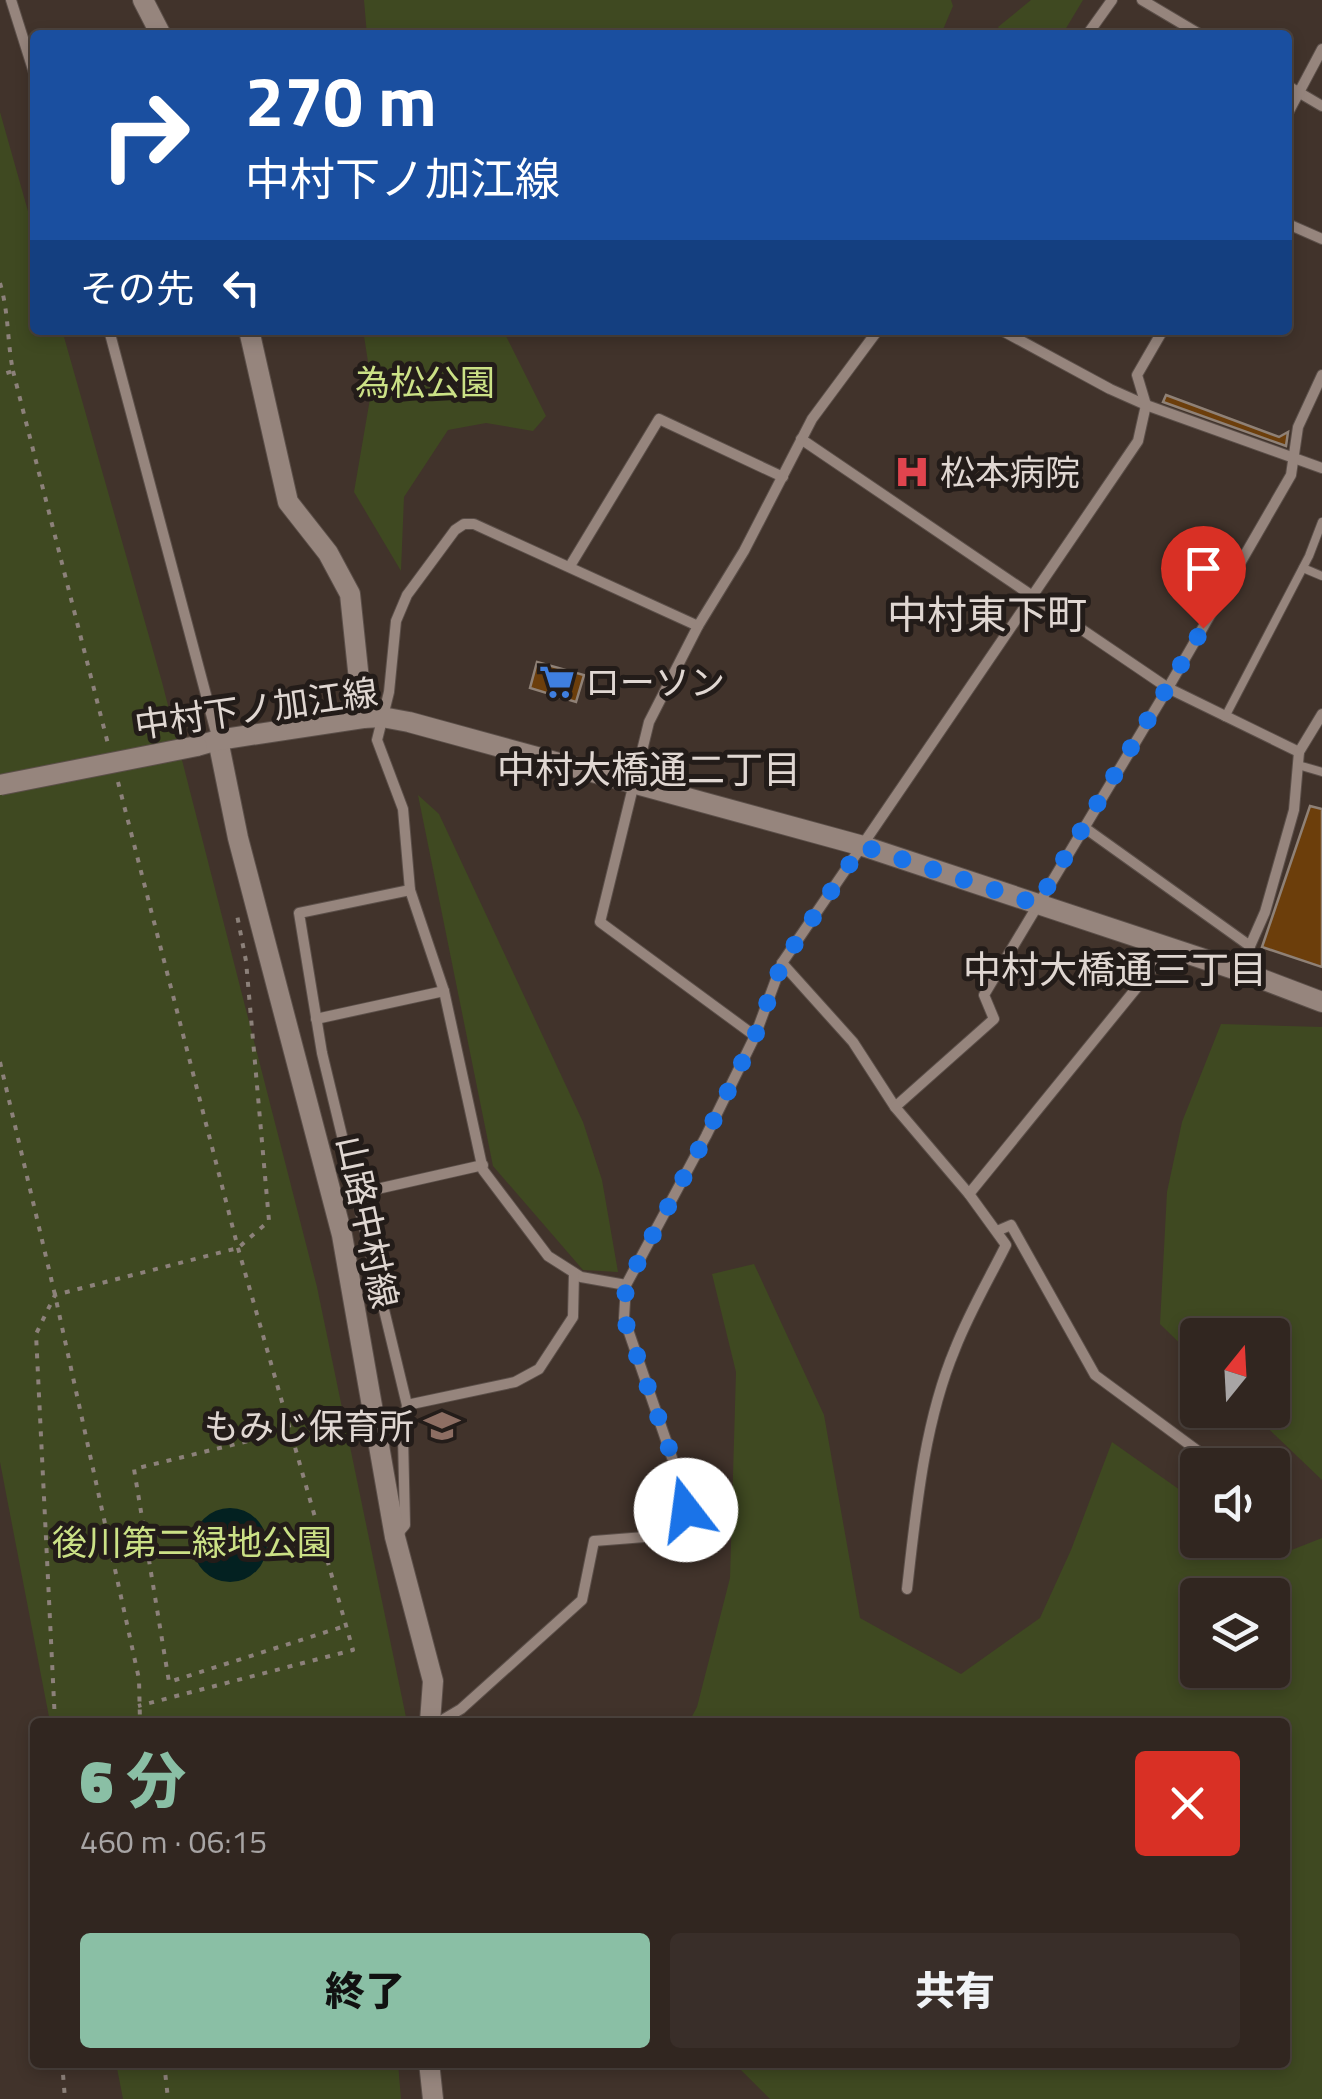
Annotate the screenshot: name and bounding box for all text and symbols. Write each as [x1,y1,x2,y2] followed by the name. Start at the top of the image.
[245,47,437,153] text: 270 m
[80,70,210,200] icon: right
[245,144,560,212] text: 中村下ノ加江線
[80,259,194,317] text: その先
[214,260,269,315] icon: left
[355,355,495,409] park label: 為松公園
[940,445,1080,499] place label: 松本病院
[893,453,931,491] hospital icon: 松本病院
[1161,526,1246,629] pin
[1176,541,1231,596] icon: arrive
[887,584,1087,645] district label: 中村東下町
[585,655,725,709] place label: ローソン
[538,663,576,701] supermarket icon: ローソン
[131,664,381,752] street label: 中村下ノ加江線
[497,740,801,798] district label: 中村大橋通二丁目
[963,940,1267,998] district label: 中村大橋通三丁目
[323,1131,413,1313] street label: 山路中村線
[1180,1318,1290,1428] north arrow
[1180,1318,1290,1688] map controls
[204,1399,414,1453] place label: もみじ保育所
[423,1407,461,1445] school or university icon: もみじ保育所
[1180,1448,1290,1558] button: sound
[634,1458,738,1562] position arrow
[52,1515,332,1569] park label: 後川第二緑地公園
[1180,1578,1290,1688] button: layers
[80,1734,186,1825] text: 6 分
[1135,1751,1240,1856] button: close
[80,1817,267,1865] text: 460 m · 06:15
[80,1933,650,2048] button: 終了
[670,1933,1240,2048] button: 共有

